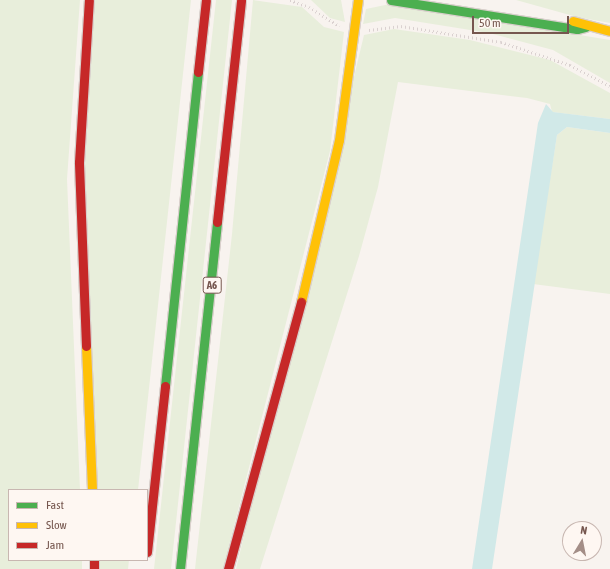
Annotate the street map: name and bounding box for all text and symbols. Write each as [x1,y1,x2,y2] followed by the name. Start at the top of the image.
[474,8,571,34] scale bar
[479,16,501,30] text: 50 m
[202,276,222,294] road number: A6
[8,489,148,561] legend
[46,498,64,512] text: Fast
[46,518,67,532] text: Slow
[562,521,602,561] north arrow
[580,524,588,537] text: N
[46,538,64,552] text: Jam

